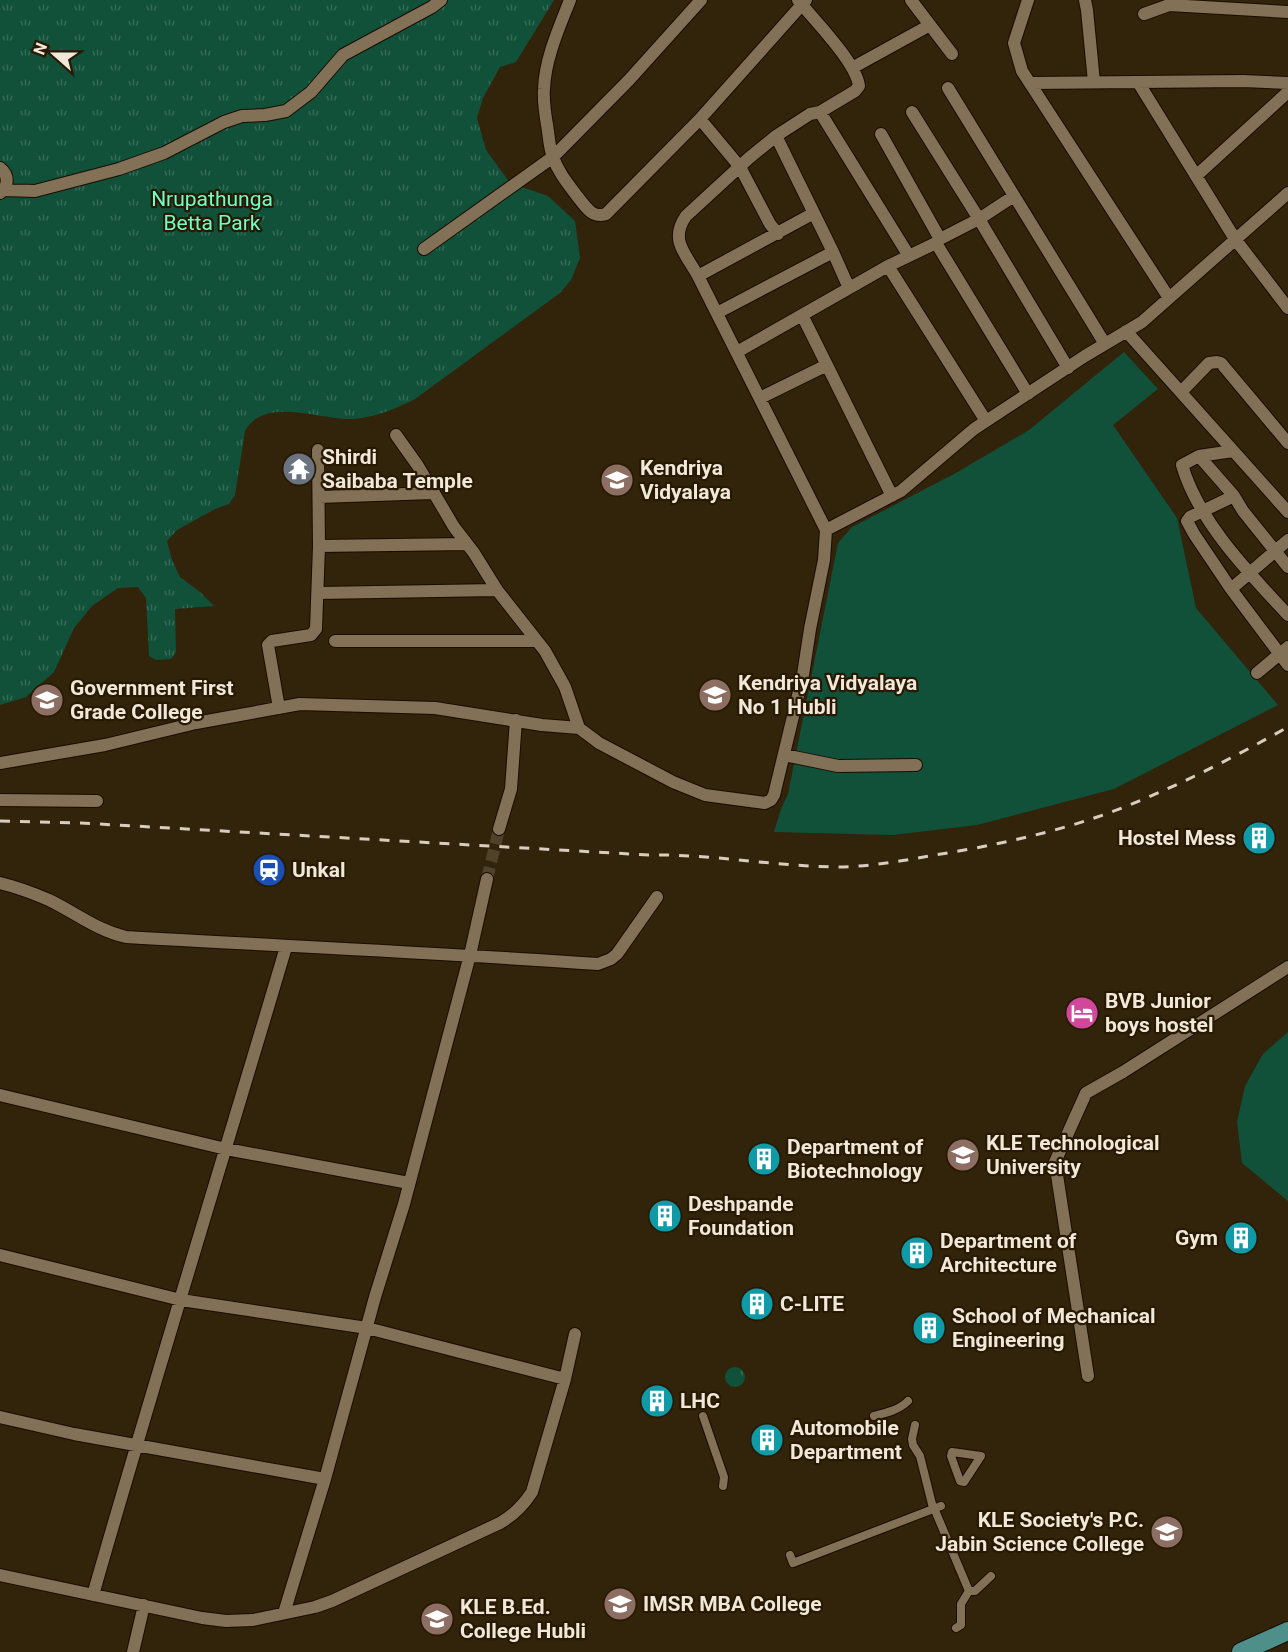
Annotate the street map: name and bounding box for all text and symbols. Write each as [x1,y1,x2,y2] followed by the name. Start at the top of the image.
[24,24,84,84] north arrow
[30,40,51,57] text: N
[151,187,273,235] park label: Nrupathunga Betta Park
[322,445,473,493] place label: Shirdi Saibaba Temple
[281,451,317,487] temple icon: Shirdi Saibaba Temple
[640,456,731,504] place label: Kendriya Vidyalaya
[599,462,635,498] school or university icon: Kendriya Vidyalaya
[738,671,917,719] place label: Kendriya Vidyalaya No 1 Hubli
[70,676,234,724] place label: Government First Grade College
[697,677,733,713] school or university icon: Kendriya Vidyalaya No 1 Hubli
[29,682,65,718] school or university icon: Government First Grade College
[1241,820,1277,856] building icon: Hostel Mess
[1118,826,1236,850] place label: Hostel Mess
[251,852,287,888] station icon: Unkal
[292,858,346,882] place label: Unkal
[1105,989,1214,1037] place label: BVB Junior boys hostel
[1064,995,1100,1031] hotel icon: BVB Junior boys hostel
[986,1131,1160,1179] place label: KLE Technological University
[787,1135,924,1183] place label: Department of Biotechnology
[945,1137,981,1173] school or university icon: KLE Technological University
[746,1141,782,1177] building icon: Department of Biotechnology
[688,1192,794,1240] place label: Deshpande Foundation
[647,1198,683,1234] building icon: Deshpande Foundation
[1223,1220,1259,1256] building icon: Gym
[1175,1226,1218,1250] place label: Gym
[940,1229,1077,1277] place label: Department of Architecture
[899,1235,935,1271] building icon: Department of Architecture
[739,1286,775,1322] building icon: C-LITE
[780,1292,844,1316] place label: C-LITE
[952,1304,1155,1352] place label: School of Mechanical Engineering
[911,1310,947,1346] building icon: School of Mechanical Engineering
[639,1383,675,1419] building icon: LHC
[680,1389,720,1413] place label: LHC
[790,1416,902,1464] place label: Automobile Department
[749,1422,785,1458] building icon: Automobile Department
[935,1508,1144,1556] place label: KLE Society's P.C. Jabin Science College
[1149,1514,1185,1550] school or university icon: KLE Society's P.C. Jabin Science College
[602,1586,638,1622] school or university icon: IMSR MBA College
[643,1592,822,1616] place label: IMSR MBA College
[460,1595,586,1643] place label: KLE B.Ed. College Hubli
[419,1601,455,1637] school or university icon: KLE B.Ed. College Hubli

